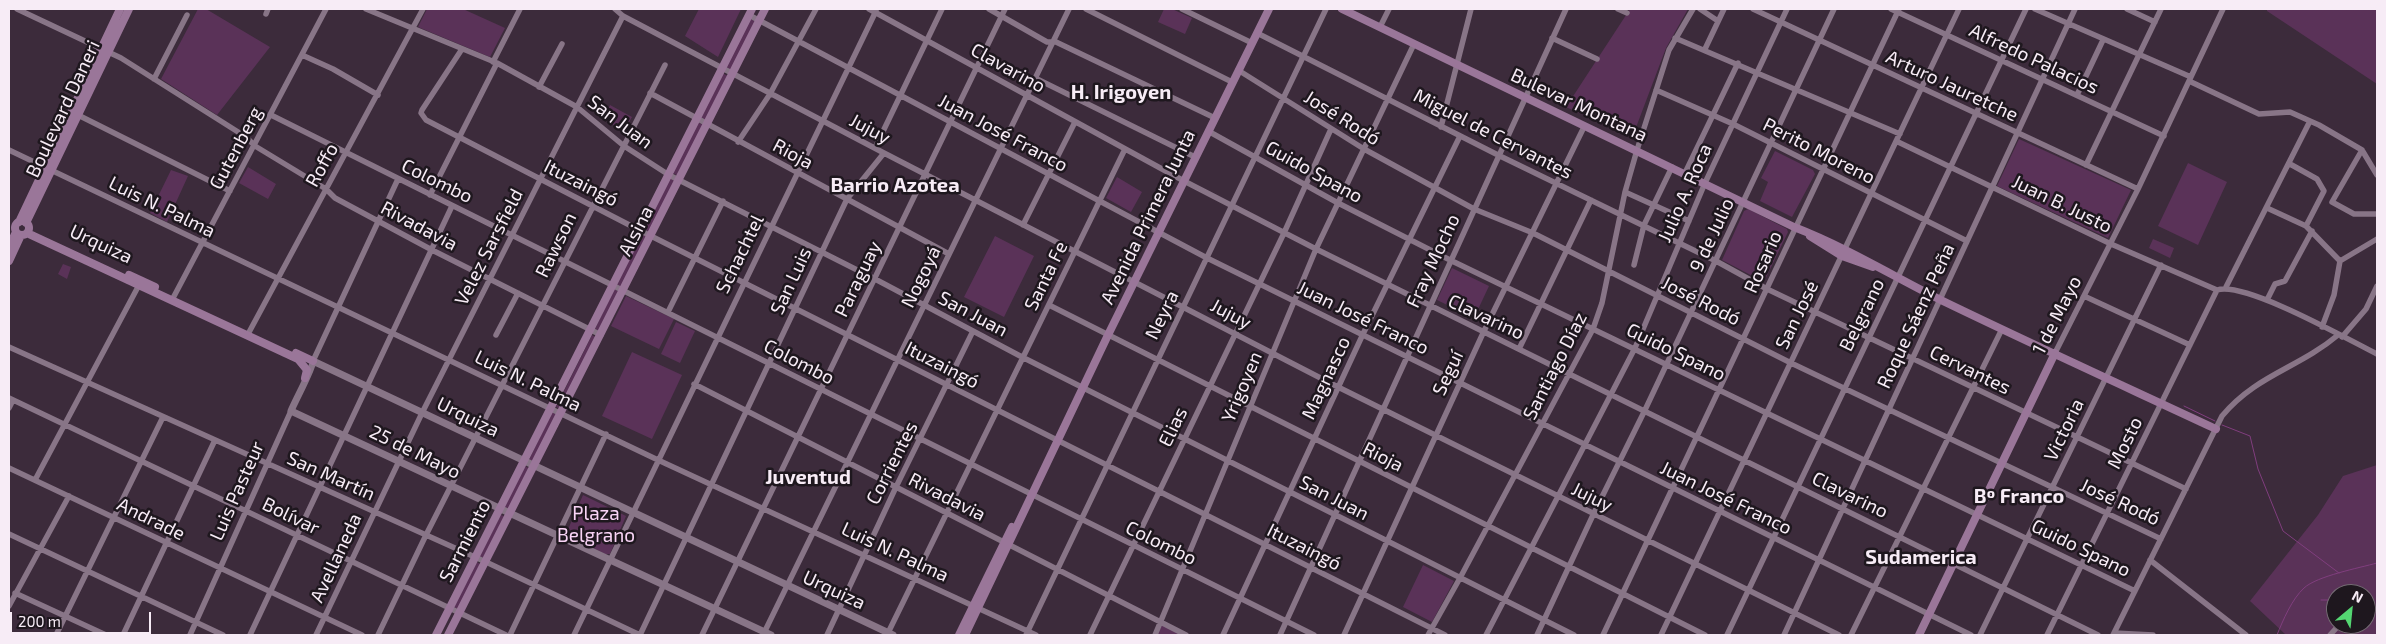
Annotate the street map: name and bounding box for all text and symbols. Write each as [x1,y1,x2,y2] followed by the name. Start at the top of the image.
[1966,19,2102,99] street label: Alfredo Palacios
[21,37,105,181] street label: Boulevard Daneri
[967,38,1049,98] street label: Clavarino
[1882,45,2022,127] street label: Arturo Jauretche
[1507,63,1651,147] street label: Bulevar Montana
[1071,80,1171,104] district label: H. Irigoyen
[1410,84,1576,184] street label: Miguel de Cervantes
[1300,86,1384,150] street label: José Rodó
[934,89,1072,177] street label: Juan José Franco
[583,90,657,154] street label: San Juan
[205,103,267,193] street label: Gutenberg
[846,109,894,149] street label: Jujuy
[1759,113,1879,189] street label: Perito Moreno
[1096,126,1200,308] street label: Avenida Primera Junta
[769,134,817,174] street label: Rioja
[1262,136,1366,208] street label: Guido Spano
[301,139,343,191] street label: Roffo
[1653,140,1717,246] street label: Julio A. Roca
[398,154,476,208] street label: Colombo
[540,155,622,211] street label: Ituzaingó
[2008,170,2116,238] street label: Juan B. Justo
[105,171,219,243] street label: Luis N. Palma
[830,173,960,197] district label: Barrio Azotea
[450,185,528,309] street label: Velez Sarsfield
[1685,194,1739,276] street label: 9 de Julio
[377,196,461,256] street label: Rivadavia
[614,202,658,260] street label: Alsina
[531,209,581,281] street label: Rawson
[1401,210,1465,312] street label: Fray Mocho
[711,211,769,297] street label: Schachtel
[66,220,136,268] street label: Urquiza
[1739,227,1787,297] street label: Rosario
[830,237,886,321] street label: Paraguay
[1019,238,1073,314] street label: Santa Fe
[1872,240,1960,392] street label: Roque Sáenz Peña
[896,242,946,312] street label: Nogoyá
[766,244,816,318] street label: San Luis
[1658,271,1744,331] street label: José Rodó
[2028,272,2086,358] street label: 1 de Mayo
[1835,275,1889,355] street label: Belgrano
[1294,276,1432,360] street label: Juan José Franco
[1771,277,1823,353] street label: San José
[934,286,1012,342] street label: San Juan
[1140,287,1184,343] street label: Neyra
[1444,289,1528,345] street label: Clavarino
[1207,294,1255,334] street label: Jujuy
[1518,308,1592,424] street label: Santiago Díaz
[1623,318,1729,386] street label: Guido Spano
[1297,333,1355,423] street label: Magnasco
[760,335,838,389] street label: Colombo
[901,337,983,393] street label: Ituzaingó
[1926,341,2014,399] street label: Cervantes
[471,345,585,417] street label: Luis N. Palma
[1428,347,1468,399] street label: Seguí
[1217,348,1267,426] street label: Yrigoyen
[433,392,503,442] street label: Urquiza
[2039,395,2089,465] street label: Victoria
[1154,404,1192,450] street label: Elias
[2103,413,2147,473] street label: Mosto
[861,418,923,508] street label: Corrientes
[366,420,464,484] street label: 25 de Mayo
[1359,437,1407,477] street label: Rioja
[205,438,269,544] street label: Luis Pasteur
[283,446,379,506] street label: San Martín
[1657,456,1795,540] street label: Juan José Franco
[765,465,851,489] district label: Juventud
[1808,467,1892,523] street label: Clavarino
[905,468,989,526] street label: Rivadavia
[1295,471,1373,525] street label: San Juan
[2076,474,2164,530] street label: José Rodó
[1568,477,1616,517] street label: Jujuy
[1974,484,2064,508] district label: Bº Franco
[259,492,323,540] street label: Bolívar
[113,493,189,545] street label: Andrade
[435,496,495,586] street label: Sarmiento
[557,503,635,547] park label: Plaza Belgrano
[305,510,367,606] street label: Avellaneda
[2028,514,2134,582] street label: Guido Spano
[1122,516,1200,570] street label: Colombo
[838,517,952,587] street label: Luis N. Palma
[1263,519,1345,575] street label: Ituzaingó
[1865,545,1977,569] district label: Sudamerica
[799,566,869,614] street label: Urquiza
[2326,584,2376,634] north arrow
[2349,586,2366,606] text: N
[12,602,154,634] scale bar
[18,612,61,630] text: 200 m

